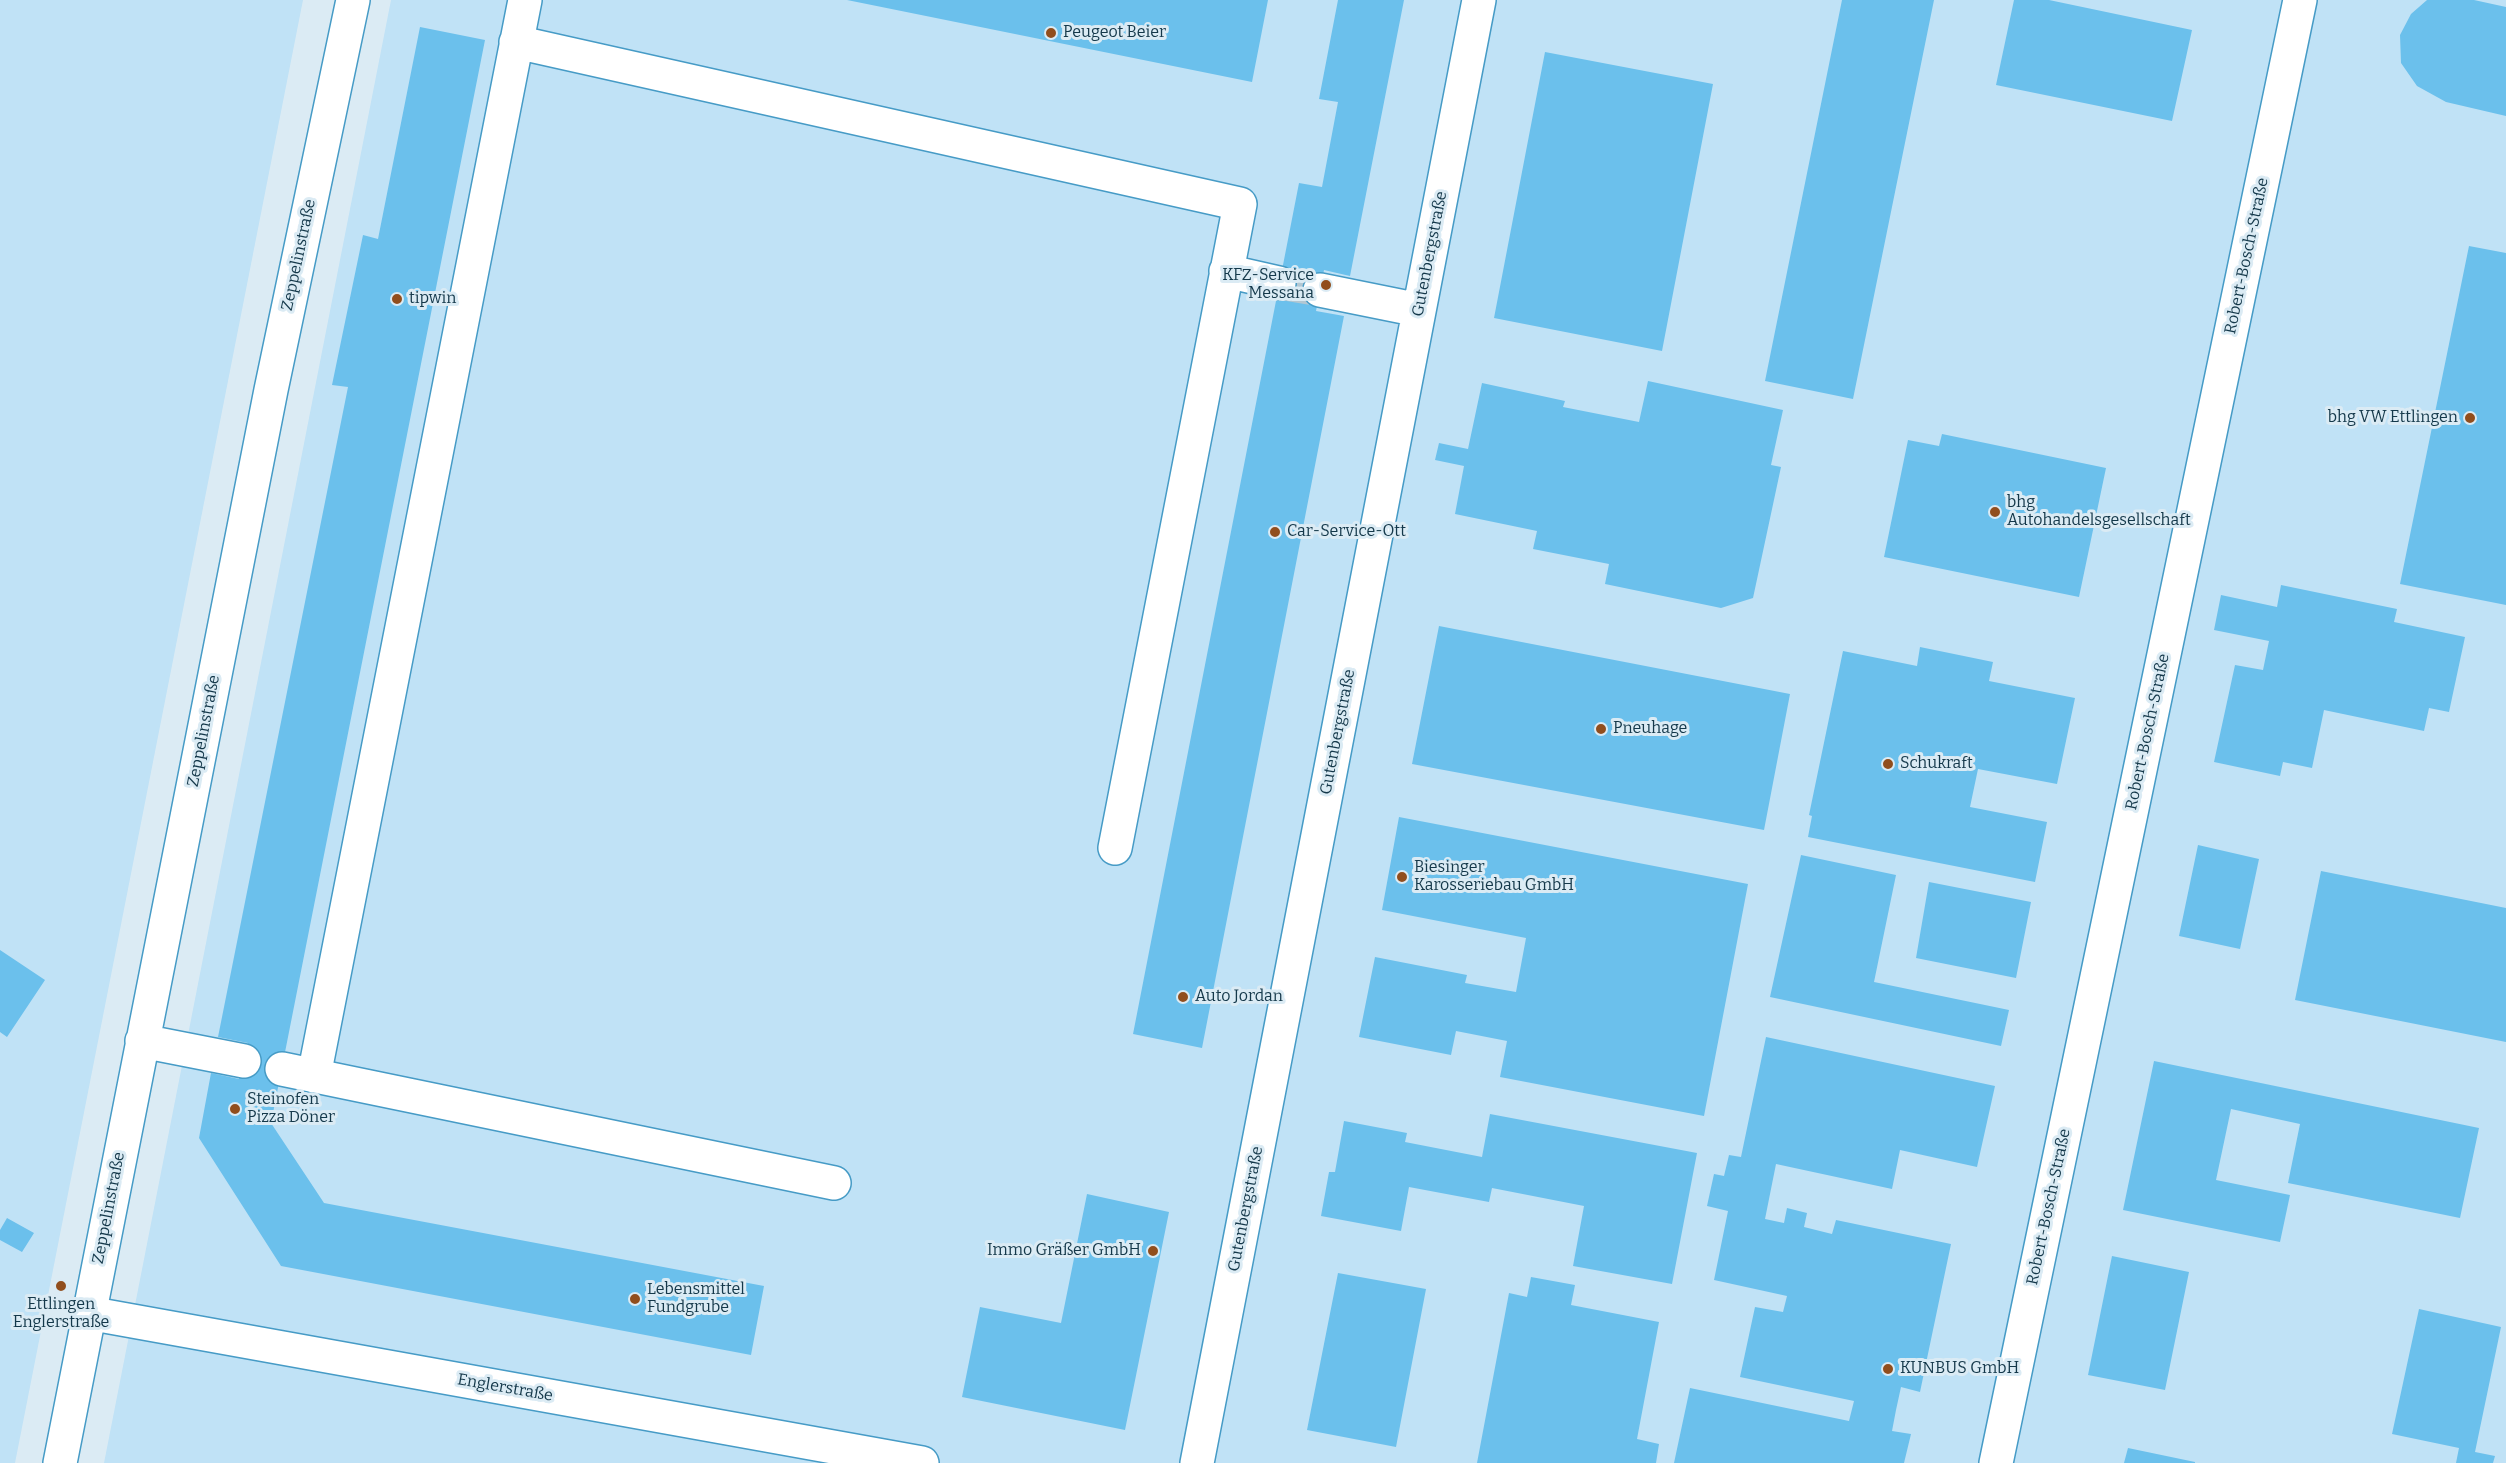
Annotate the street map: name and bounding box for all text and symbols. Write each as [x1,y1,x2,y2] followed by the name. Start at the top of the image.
[1063,23,1166,43] place label: Peugeot Beier
[1044,26,1058,40] marker: Peugeot Beier
[2221,176,2273,336] street label: Robert-Bosch-Straße
[1408,190,1452,318] street label: Gutenbergstraße
[278,197,320,313] street label: Zeppelinstraße
[1222,266,1314,304] place label: KFZ-Service Messana
[1319,278,1333,292] marker: KFZ-Service Messana
[409,289,456,309] place label: tipwin
[390,292,404,306] marker: tipwin
[2328,408,2458,428] place label: bhg VW Ettlingen
[2463,411,2477,425] marker: bhg VW Ettlingen
[2007,493,2191,531] place label: bhg Autohandelsgesellschaft
[1988,505,2002,519] marker: bhg Autohandelsgesellschaft
[1287,522,1406,542] place label: Car-Service-Ott
[1268,525,1282,539] marker: Car-Service-Ott
[2122,652,2174,812] street label: Robert-Bosch-Straße
[1316,668,1360,796] street label: Gutenbergstraße
[184,673,224,789] street label: Zeppelinstraße
[1613,719,1687,739] place label: Pneuhage
[1594,722,1608,736] marker: Pneuhage
[1900,754,1973,774] place label: Schukraft
[1881,757,1895,771] marker: Schukraft
[1414,858,1574,896] place label: Biesinger Karosseriebau GmbH
[1395,870,1409,884] marker: Biesinger Karosseriebau GmbH
[1195,987,1283,1007] place label: Auto Jordan
[1176,990,1190,1004] marker: Auto Jordan
[247,1090,335,1128] place label: Steinofen Pizza Döner
[228,1102,242,1116] marker: Steinofen Pizza Döner
[2023,1127,2075,1287] street label: Robert-Bosch-Straße
[1224,1145,1268,1273] street label: Gutenbergstraße
[89,1150,129,1266] street label: Zeppelinstraße
[987,1241,1141,1261] place label: Immo Gräßer GmbH
[1146,1244,1160,1258] marker: Immo Gräßer GmbH
[54,1279,68,1293] marker: Ettlingen Englerstraße
[647,1280,745,1318] place label: Lebensmittel Fundgrube
[628,1292,642,1306] marker: Lebensmittel Fundgrube
[13,1295,109,1333] place label: Ettlingen Englerstraße
[1900,1359,2019,1379] place label: KUNBUS GmbH
[1881,1362,1895,1376] marker: KUNBUS GmbH
[456,1370,554,1406] street label: Englerstraße

